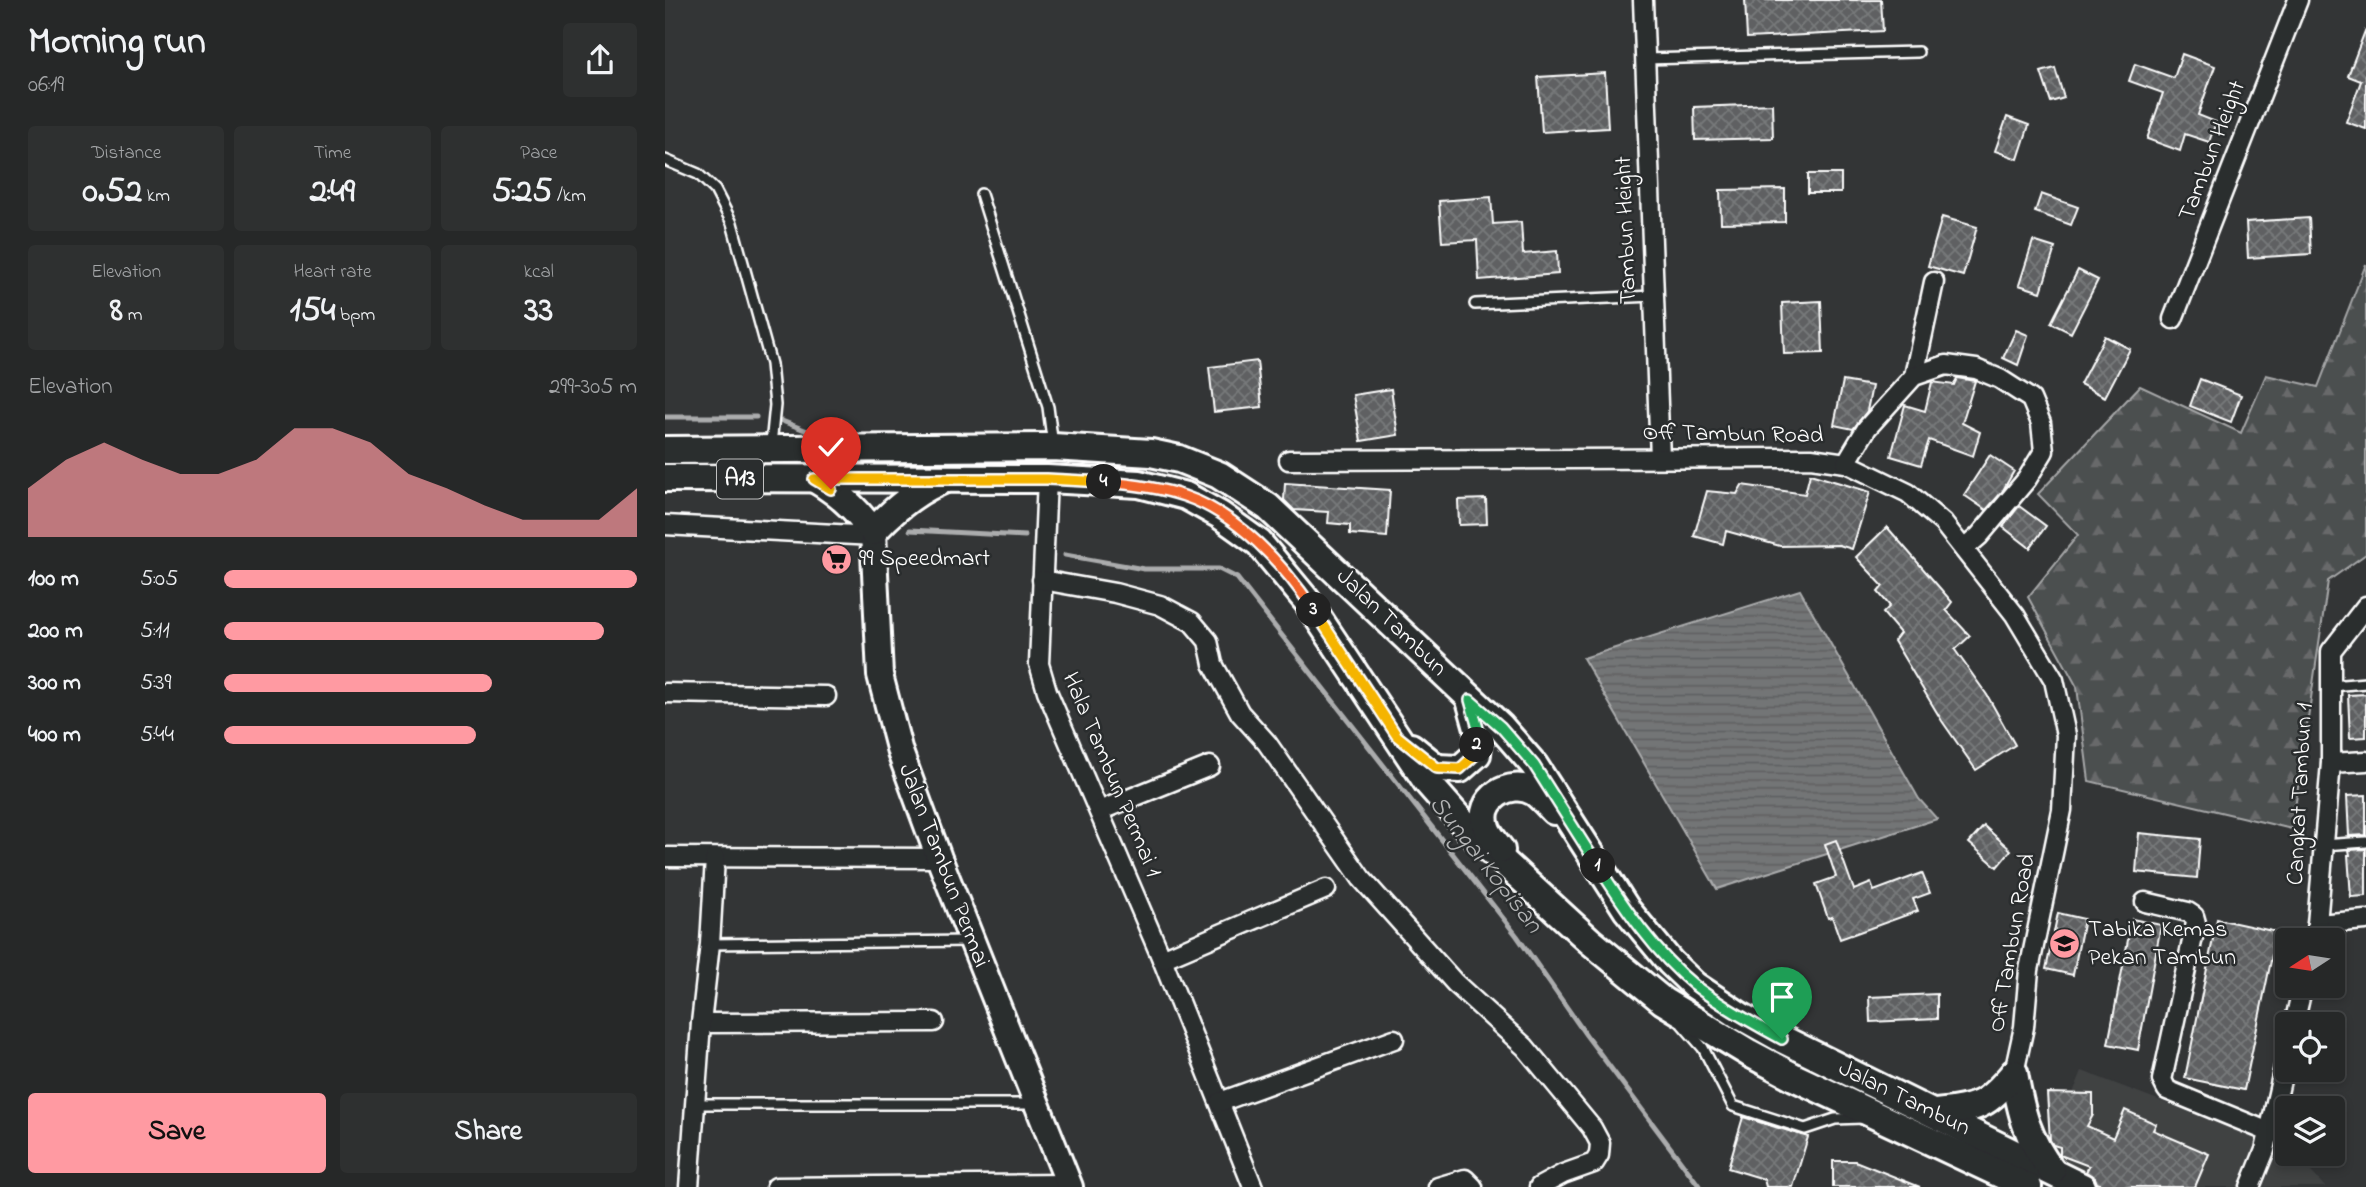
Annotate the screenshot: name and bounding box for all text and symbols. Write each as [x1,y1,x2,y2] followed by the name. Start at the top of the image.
[28,15,206,71] text: Morning run
[563,23,637,97] button: share
[28,69,64,102] text: 06:19
[2170,76,2256,226] street label: Tambun Height
[91,140,161,167] text: Distance
[314,140,351,167] text: Time
[520,140,557,167] text: Pace
[1607,156,1647,304] street label: Tambun Height
[82,167,142,218] text: 0.52
[310,167,355,218] text: 2:49
[492,167,552,218] text: 5:25
[142,183,170,210] text: km
[552,183,586,210] text: /km
[91,259,161,286] text: Elevation
[294,259,371,286] text: Heart rate
[524,259,554,286] text: kcal
[110,286,123,337] text: 8
[290,286,335,337] text: 154
[524,286,553,337] text: 33
[123,302,142,329] text: m
[335,302,375,329] text: bpm
[28,371,113,404] text: Elevation
[549,371,637,404] text: 299–305 m
[1642,416,1824,454] street label: Off Tambun Road
[801,417,861,489] pin
[812,428,850,466] icon: check
[717,460,763,499] road number: A13
[1087,464,1122,500] pin: 4
[1100,468,1107,495] text: 4
[819,542,853,576] supermarket icon: 99 Speedmart
[859,542,990,577] place label: 99 Speedmart
[1327,561,1455,685] street label: Jalan Tambun
[28,563,79,596] text: 100 m
[140,563,178,596] text: 5:05
[1297,592,1331,628] pin: 3
[1310,596,1317,623] text: 3
[28,615,83,648] text: 200 m
[140,615,170,648] text: 5:11
[28,667,81,700] text: 300 m
[140,667,172,700] text: 5:39
[1052,667,1170,883] street label: Hala Tambun Permai 1
[2279,702,2323,886] street label: Cangkat Tambun 1
[28,719,81,752] text: 400 m
[140,719,174,752] text: 5:44
[1459,728,1495,762] pin: 2
[1472,731,1481,758] text: 2
[888,759,998,973] street label: Jalan Tambun Permai
[1419,788,1552,943] water label: Sungai Kopisan
[1581,848,1615,884] pin: 1
[1980,850,2046,1035] street label: Off Tambun Road
[1594,852,1601,879] text: 1
[2088,913,2236,976] place label: Tabika Kemas Pekan Tambun
[2048,927,2082,961] school or university icon: Tabika Kemas Pekan Tambun
[2275,928,2345,998] north arrow
[2275,928,2345,1166] map controls
[1752,967,1812,1039] pin
[1763,978,1801,1016] icon: arrive
[2275,1012,2345,1082] button: locate
[1832,1052,1976,1146] street label: Jalan Tambun
[28,1093,326,1173] button: Save
[340,1093,637,1173] button: Share
[2275,1096,2345,1166] button: layers

